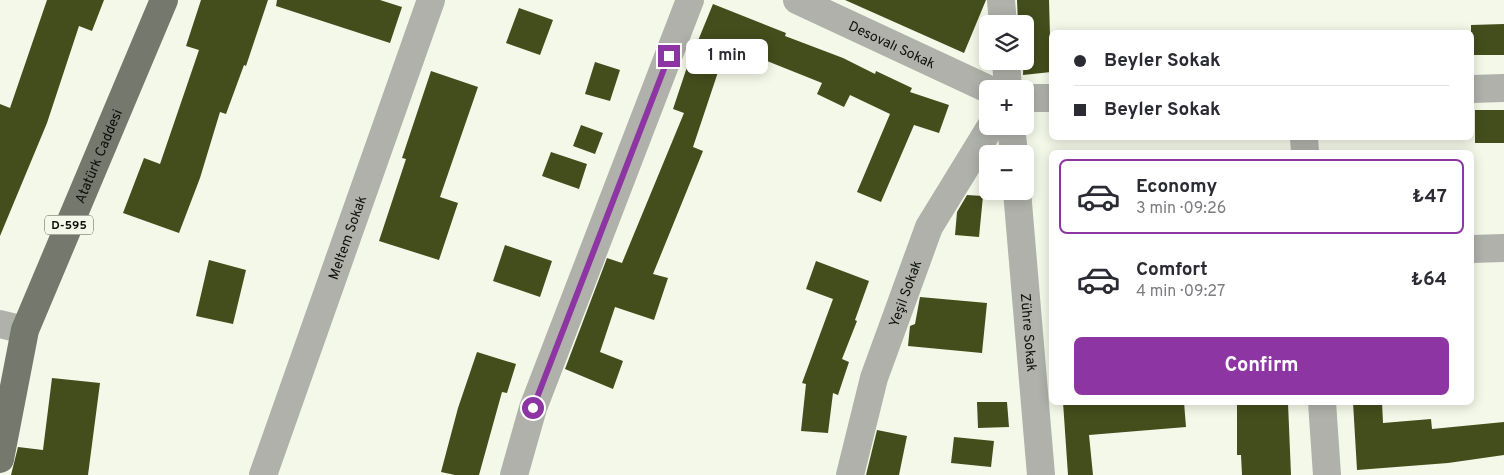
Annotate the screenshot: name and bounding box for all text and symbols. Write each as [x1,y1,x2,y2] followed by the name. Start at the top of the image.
[979,15,1034,200] map controls
[979,15,1034,70] button: layers
[845,18,938,73] street label: Desovalı Sokak
[686,38,769,74] callout: 1 min
[658,45,680,67] route end
[708,46,746,66] text: 1 min
[1104,49,1221,73] text: Beyler Sokak
[979,80,1034,135] button: +
[1104,98,1221,122] text: Beyler Sokak
[72,107,127,207] street label: Atatürk Caddesi
[979,145,1034,200] button: −
[1076,174,1121,219] icon: car
[1136,175,1217,199] text: Economy
[1412,185,1447,209] text: ₺47
[326,193,371,282] street label: Meltem Sokak
[1136,199,1226,219] text: 3 min · 09:26
[45,216,93,234] road number: D-595
[1076,257,1121,302] icon: car
[886,258,926,330] street label: Yeşil Sokak
[1136,258,1208,282] text: Comfort
[1411,268,1447,292] text: ₺64
[1136,282,1225,302] text: 4 min · 09:27
[1016,293,1039,373] street label: Zühre Sokak
[1074,337,1449,395] button: Confirm
[522,397,544,419] route start

